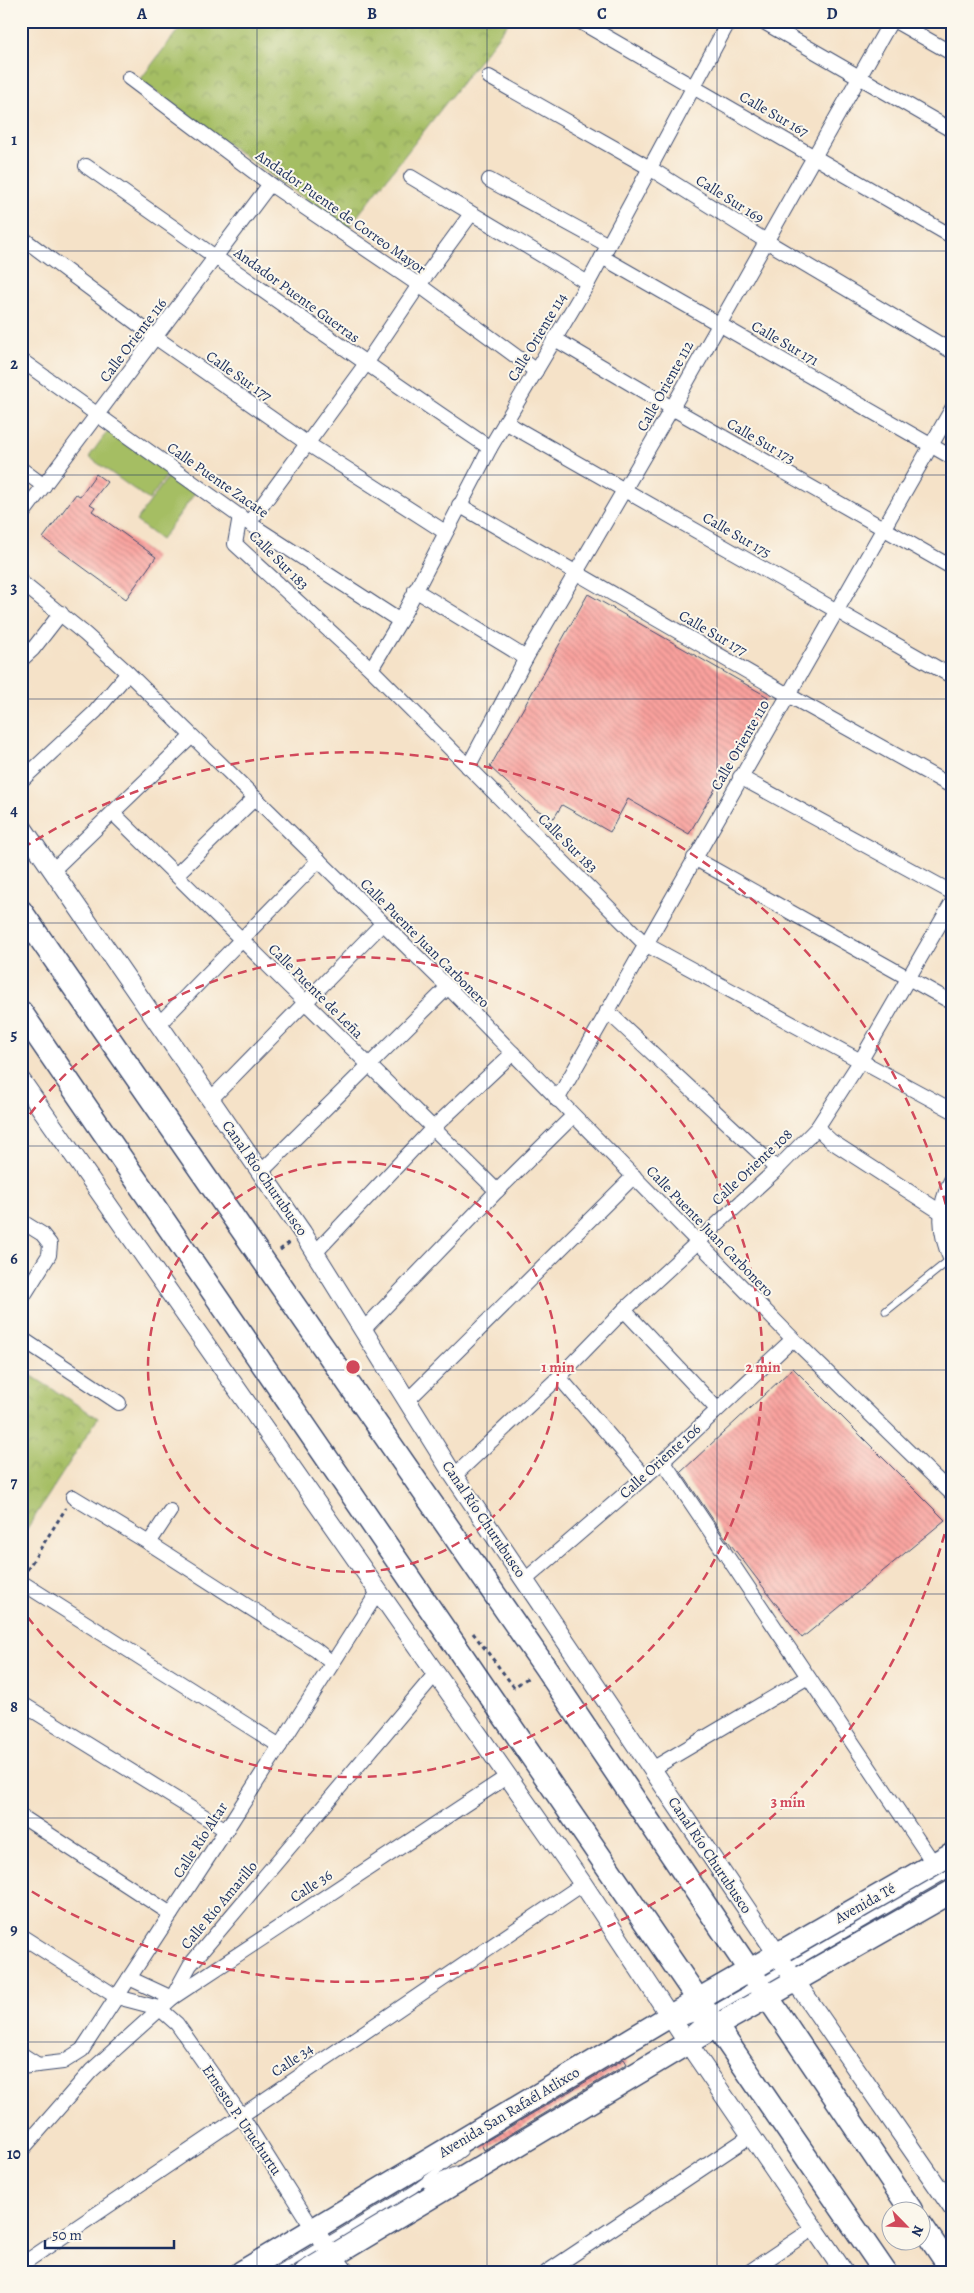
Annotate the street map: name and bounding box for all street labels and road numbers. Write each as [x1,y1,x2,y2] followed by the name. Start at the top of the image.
[736,86,813,142] street label: Calle Sur 167
[251,145,430,279] street label: Andador Puente de Correo Mayor
[692,170,768,228] street label: Calle Sur 169
[229,242,364,347] street label: Andador Puente Guerras
[503,289,572,385] street label: Calle Oriente 114
[95,294,171,386] street label: Calle Oriente 116
[748,316,822,370] street label: Calle Sur 171
[632,337,698,435] street label: Calle Oriente 112
[202,346,276,406] street label: Calle Sur 177
[723,413,799,469] street label: Calle Sur 173
[163,437,273,523] street label: Calle Puente Zacate
[699,507,775,563] street label: Calle Sur 175
[245,526,313,594] street label: Calle Sur 183
[675,605,751,661] street label: Calle Sur 177
[706,696,774,794] street label: Calle Oriente 110
[534,809,602,877] street label: Calle Sur 183
[356,874,494,1012] street label: Calle Puente Juan Carbonero
[264,939,368,1043] street label: Calle Puente de Leña
[218,1116,312,1240] street label: Canal Río Churubusco
[707,1124,797,1210] street label: Calle Oriente 108
[642,1161,778,1301] street label: Calle Puente Juan Carbonero
[615,1419,705,1503] street label: Calle Oriente 106
[438,1457,530,1581] street label: Canal Río Churubusco
[664,1793,756,1917] street label: Canal Río Churubusco
[168,1798,232,1882] street label: Calle Río Altar
[176,1857,262,1953] street label: Calle Río Amarillo
[286,1865,336,1907] street label: Calle 36
[830,1878,899,1928] street label: Avenida Té
[267,2039,317,2081] street label: Calle 34
[198,2061,287,2180] street label: Ernesto P. Uruchurtu
[434,2062,583,2163] street label: Avenida San Rafaél Atlixco

